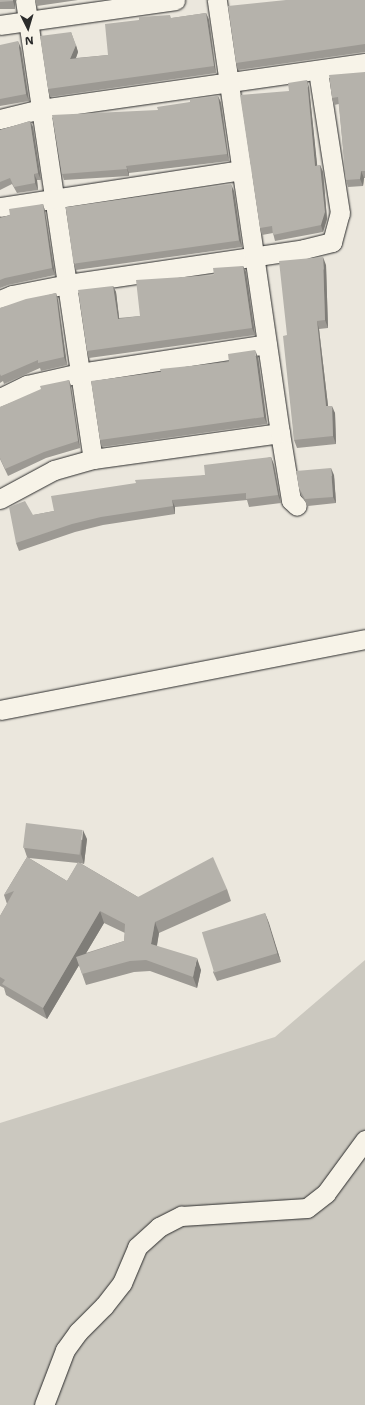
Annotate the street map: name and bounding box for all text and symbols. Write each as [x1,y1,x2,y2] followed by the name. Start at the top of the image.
[8,8,48,48] north arrow
[24,33,34,48] text: N

